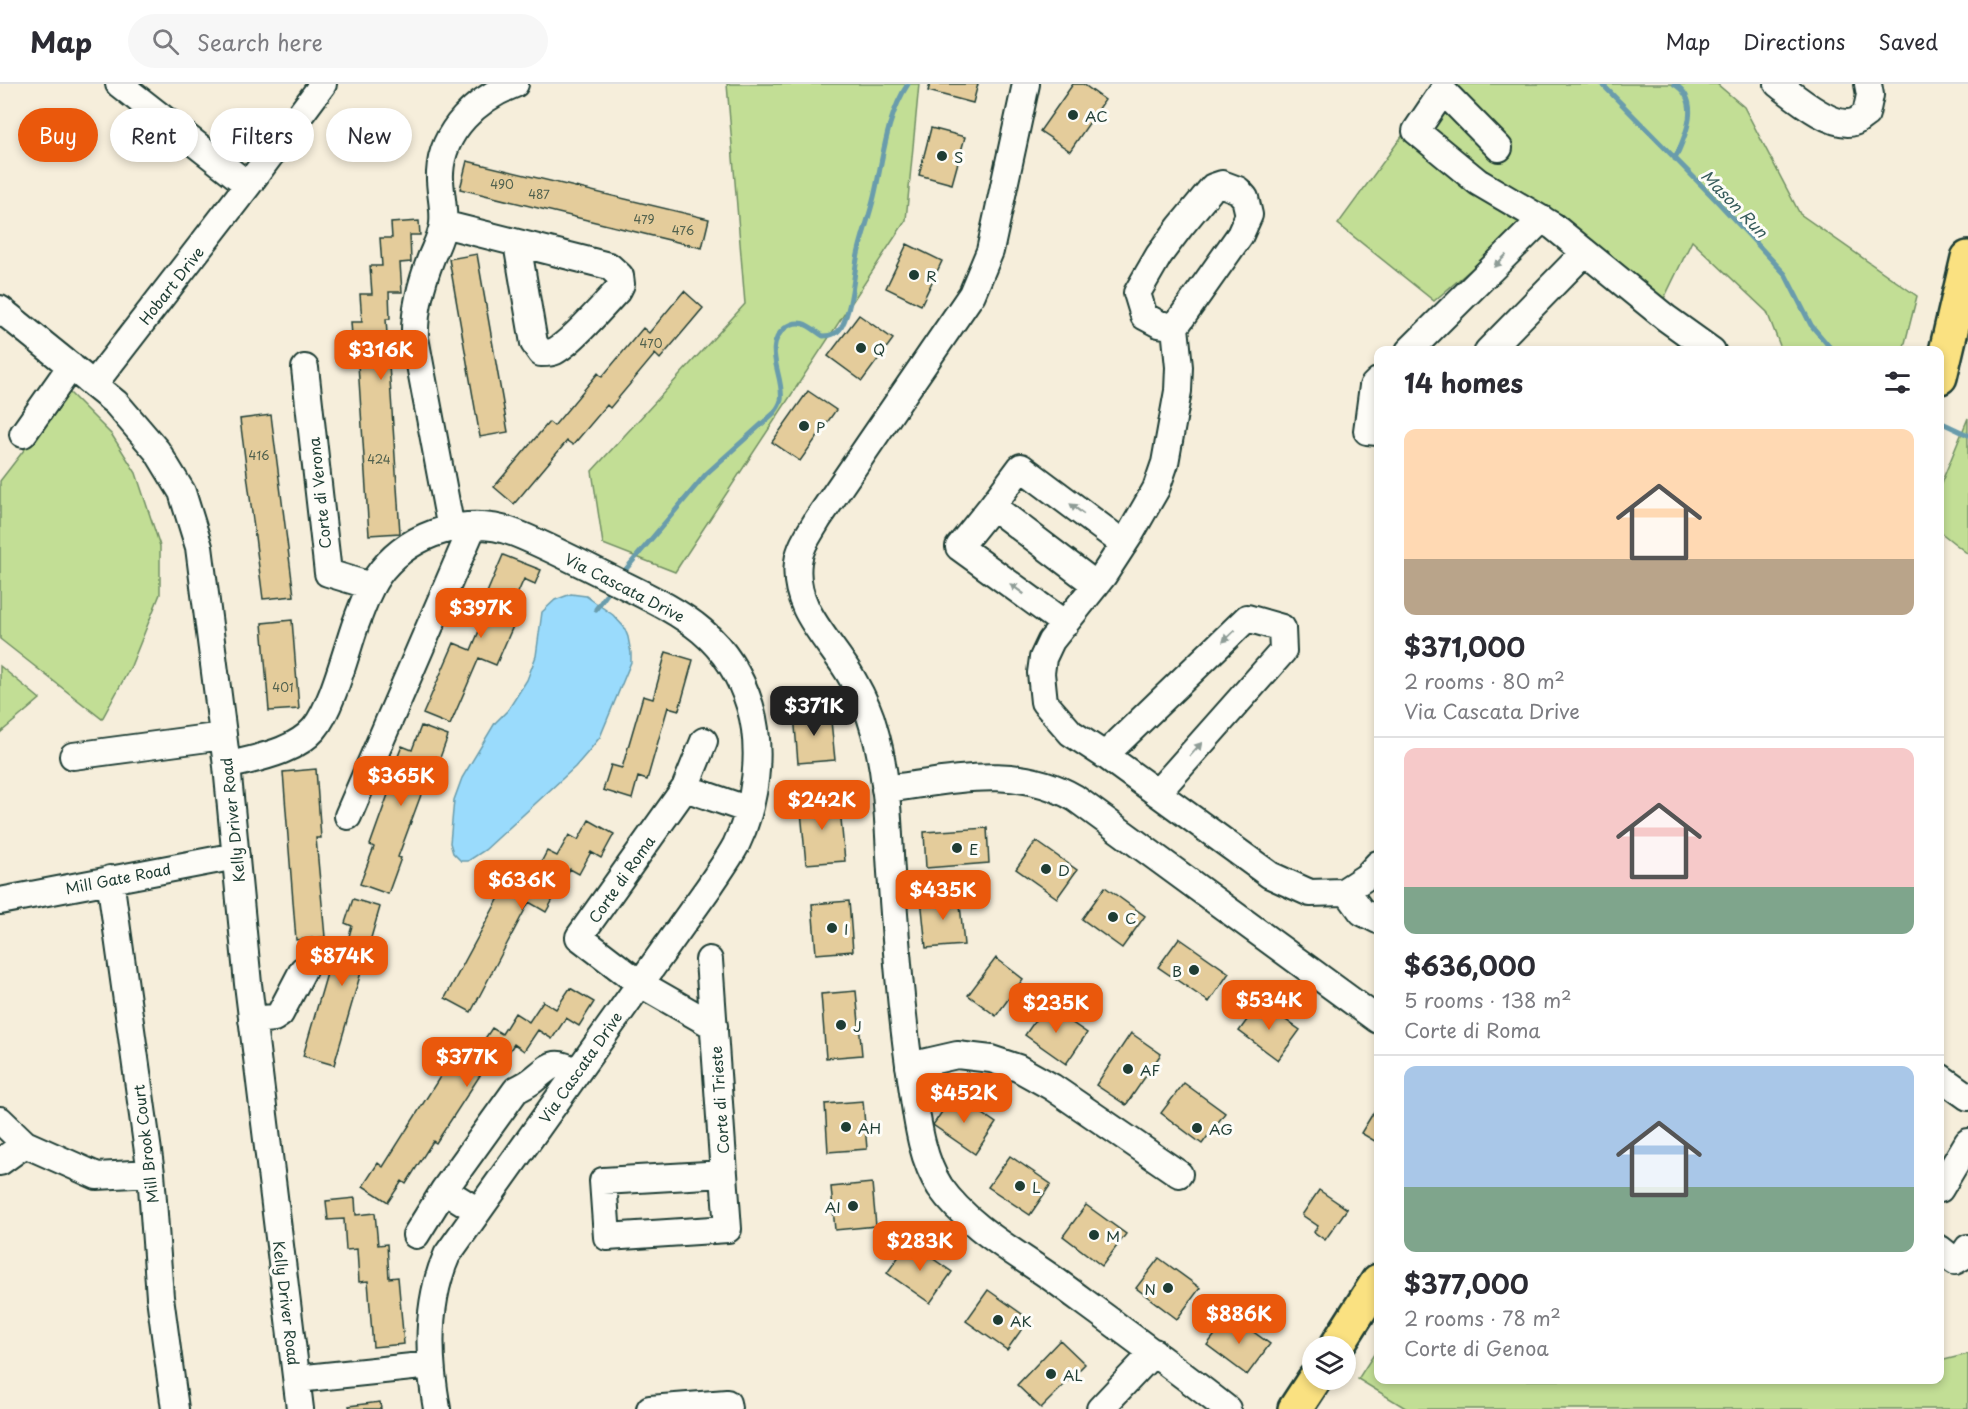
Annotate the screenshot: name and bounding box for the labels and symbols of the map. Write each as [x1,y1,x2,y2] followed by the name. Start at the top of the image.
[1085,104,1108,127] place label: AC
[1066,108,1080,122] marker: AC
[954,145,963,168] place label: S
[935,149,949,163] marker: S
[1696,164,1775,243] water label: Mason Run
[490,175,514,193] house number: 490
[528,185,550,203] house number: 487
[633,210,655,228] house number: 479
[672,221,694,239] house number: 476
[133,241,209,329] street label: Hobart Drive
[1494,253,1508,267] one-way arrow
[926,264,937,287] place label: R
[907,268,921,282] marker: R
[339,330,423,381] pin: $316K
[640,334,663,352] house number: 470
[873,337,885,360] place label: Q
[854,341,868,355] marker: Q
[816,415,825,438] place label: P
[797,419,811,433] marker: P
[302,436,336,550] street label: Corte di Verona
[248,446,270,464] house number: 416
[367,450,391,468] house number: 424
[1070,503,1086,515] one-way arrow
[561,547,689,627] street label: Via Cascata Drive
[1010,583,1026,595] one-way arrow
[439,588,523,639] pin: $397K
[1222,628,1236,642] one-way arrow
[272,678,294,696] house number: 401
[772,686,856,737] pin: $371K
[1189,742,1203,757] one-way arrow
[214,756,250,884] street label: Kelly Driver Road
[359,756,443,807] pin: $365K
[780,780,864,831] pin: $242K
[582,831,660,927] street label: Corte di Roma
[969,837,978,860] place label: E
[950,841,964,855] marker: E
[63,857,173,899] street label: Mill Gate Road
[1058,858,1070,881] place label: D
[480,860,564,911] pin: $636K
[1039,862,1053,876] marker: D
[901,870,985,921] pin: $435K
[1125,906,1137,929] place label: C
[1106,910,1120,924] marker: C
[844,917,849,940] place label: I
[825,921,839,935] marker: I
[300,936,384,987] pin: $874K
[1172,959,1182,982] place label: B
[1187,963,1201,977] marker: B
[1227,980,1311,1031] pin: $534K
[1014,983,1098,1034] pin: $235K
[533,1006,627,1128] street label: Via Cascata Drive
[853,1014,862,1037] place label: J
[834,1018,848,1032] marker: J
[425,1037,509,1088] pin: $377K
[704,1045,734,1155] street label: Corte di Trieste
[1140,1058,1160,1081] place label: AF
[1121,1062,1135,1076] marker: AF
[922,1073,1006,1124] pin: $452K
[126,1083,164,1205] street label: Mill Brook Court
[858,1116,881,1139] place label: AH
[1209,1117,1233,1140] place label: AG
[839,1120,853,1134] marker: AH
[1190,1121,1204,1135] marker: AG
[1032,1175,1041,1198] place label: L
[1013,1179,1027,1193] marker: L
[825,1195,841,1218] place label: AI
[846,1199,860,1213] marker: AI
[878,1221,962,1272] pin: $283K
[1106,1224,1120,1247] place label: M
[1087,1228,1101,1242] marker: M
[268,1239,306,1367] street label: Kelly Driver Road
[1144,1277,1156,1300] place label: N
[1161,1281,1175,1295] marker: N
[1197,1294,1281,1345] pin: $886K
[1010,1309,1032,1332] place label: AK
[991,1313,1005,1327] marker: AK
[1063,1363,1083,1386] place label: AL
[1044,1367,1058,1381] marker: AL

